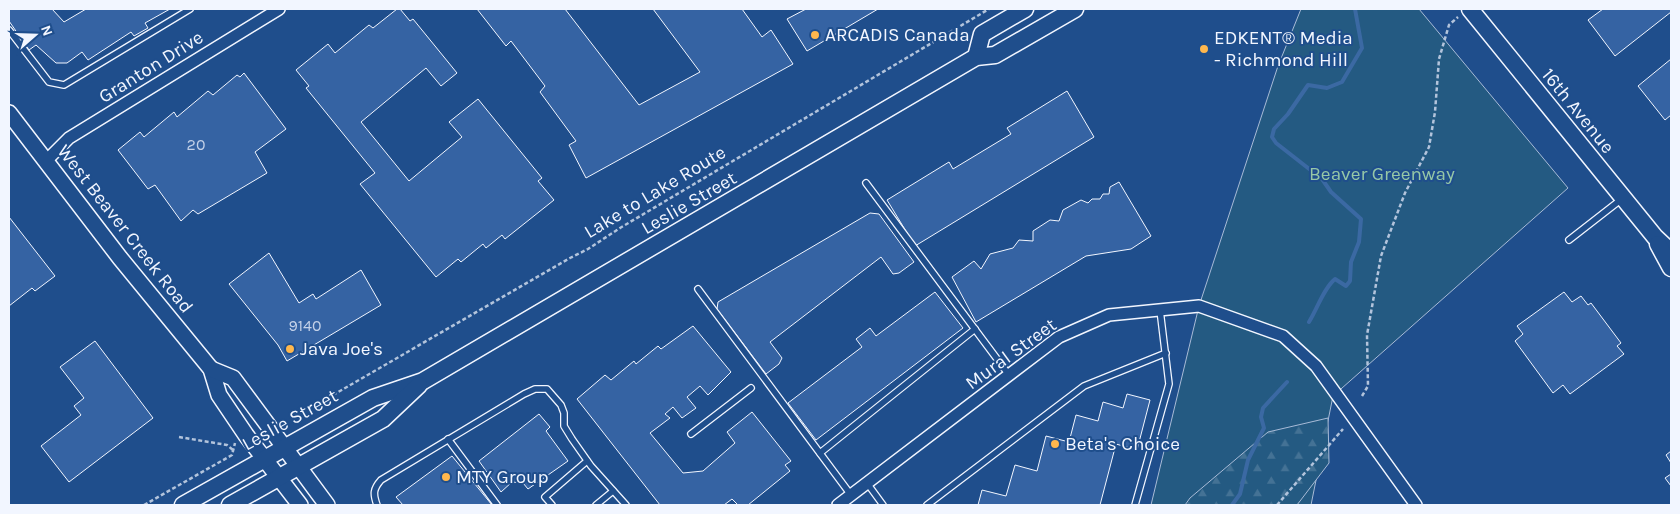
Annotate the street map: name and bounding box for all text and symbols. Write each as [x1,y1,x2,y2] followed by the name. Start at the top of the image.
[10,10,60,60] north arrow
[37,23,56,38] text: N
[825,24,970,46] place label: ARCADIS Canada
[95,26,207,108] street label: Granton Drive
[1214,27,1353,71] place label: EDKENT® Media - Richmond Hill
[809,29,821,41] marker: ARCADIS Canada
[1198,43,1210,55] marker: EDKENT® Media - Richmond Hill
[1537,64,1619,158] street label: 16th Avenue
[187,135,205,154] house number: 20
[52,140,198,318] street label: West Beaver Creek Road
[580,141,730,243] street label: Lake to Lake Route
[1309,163,1455,185] park label: Beaver Greenway
[638,167,740,239] street label: Leslie Street
[961,314,1061,394] street label: Mural Street
[289,316,322,335] house number: 9140
[300,338,383,360] place label: Java Joe's
[284,343,296,355] marker: Java Joe's
[238,385,342,455] street label: Leslie Street
[1065,433,1180,455] place label: Beta's Choice
[1049,438,1061,450] marker: Beta's Choice
[456,466,549,488] place label: MTY Group
[440,471,452,483] marker: MTY Group

